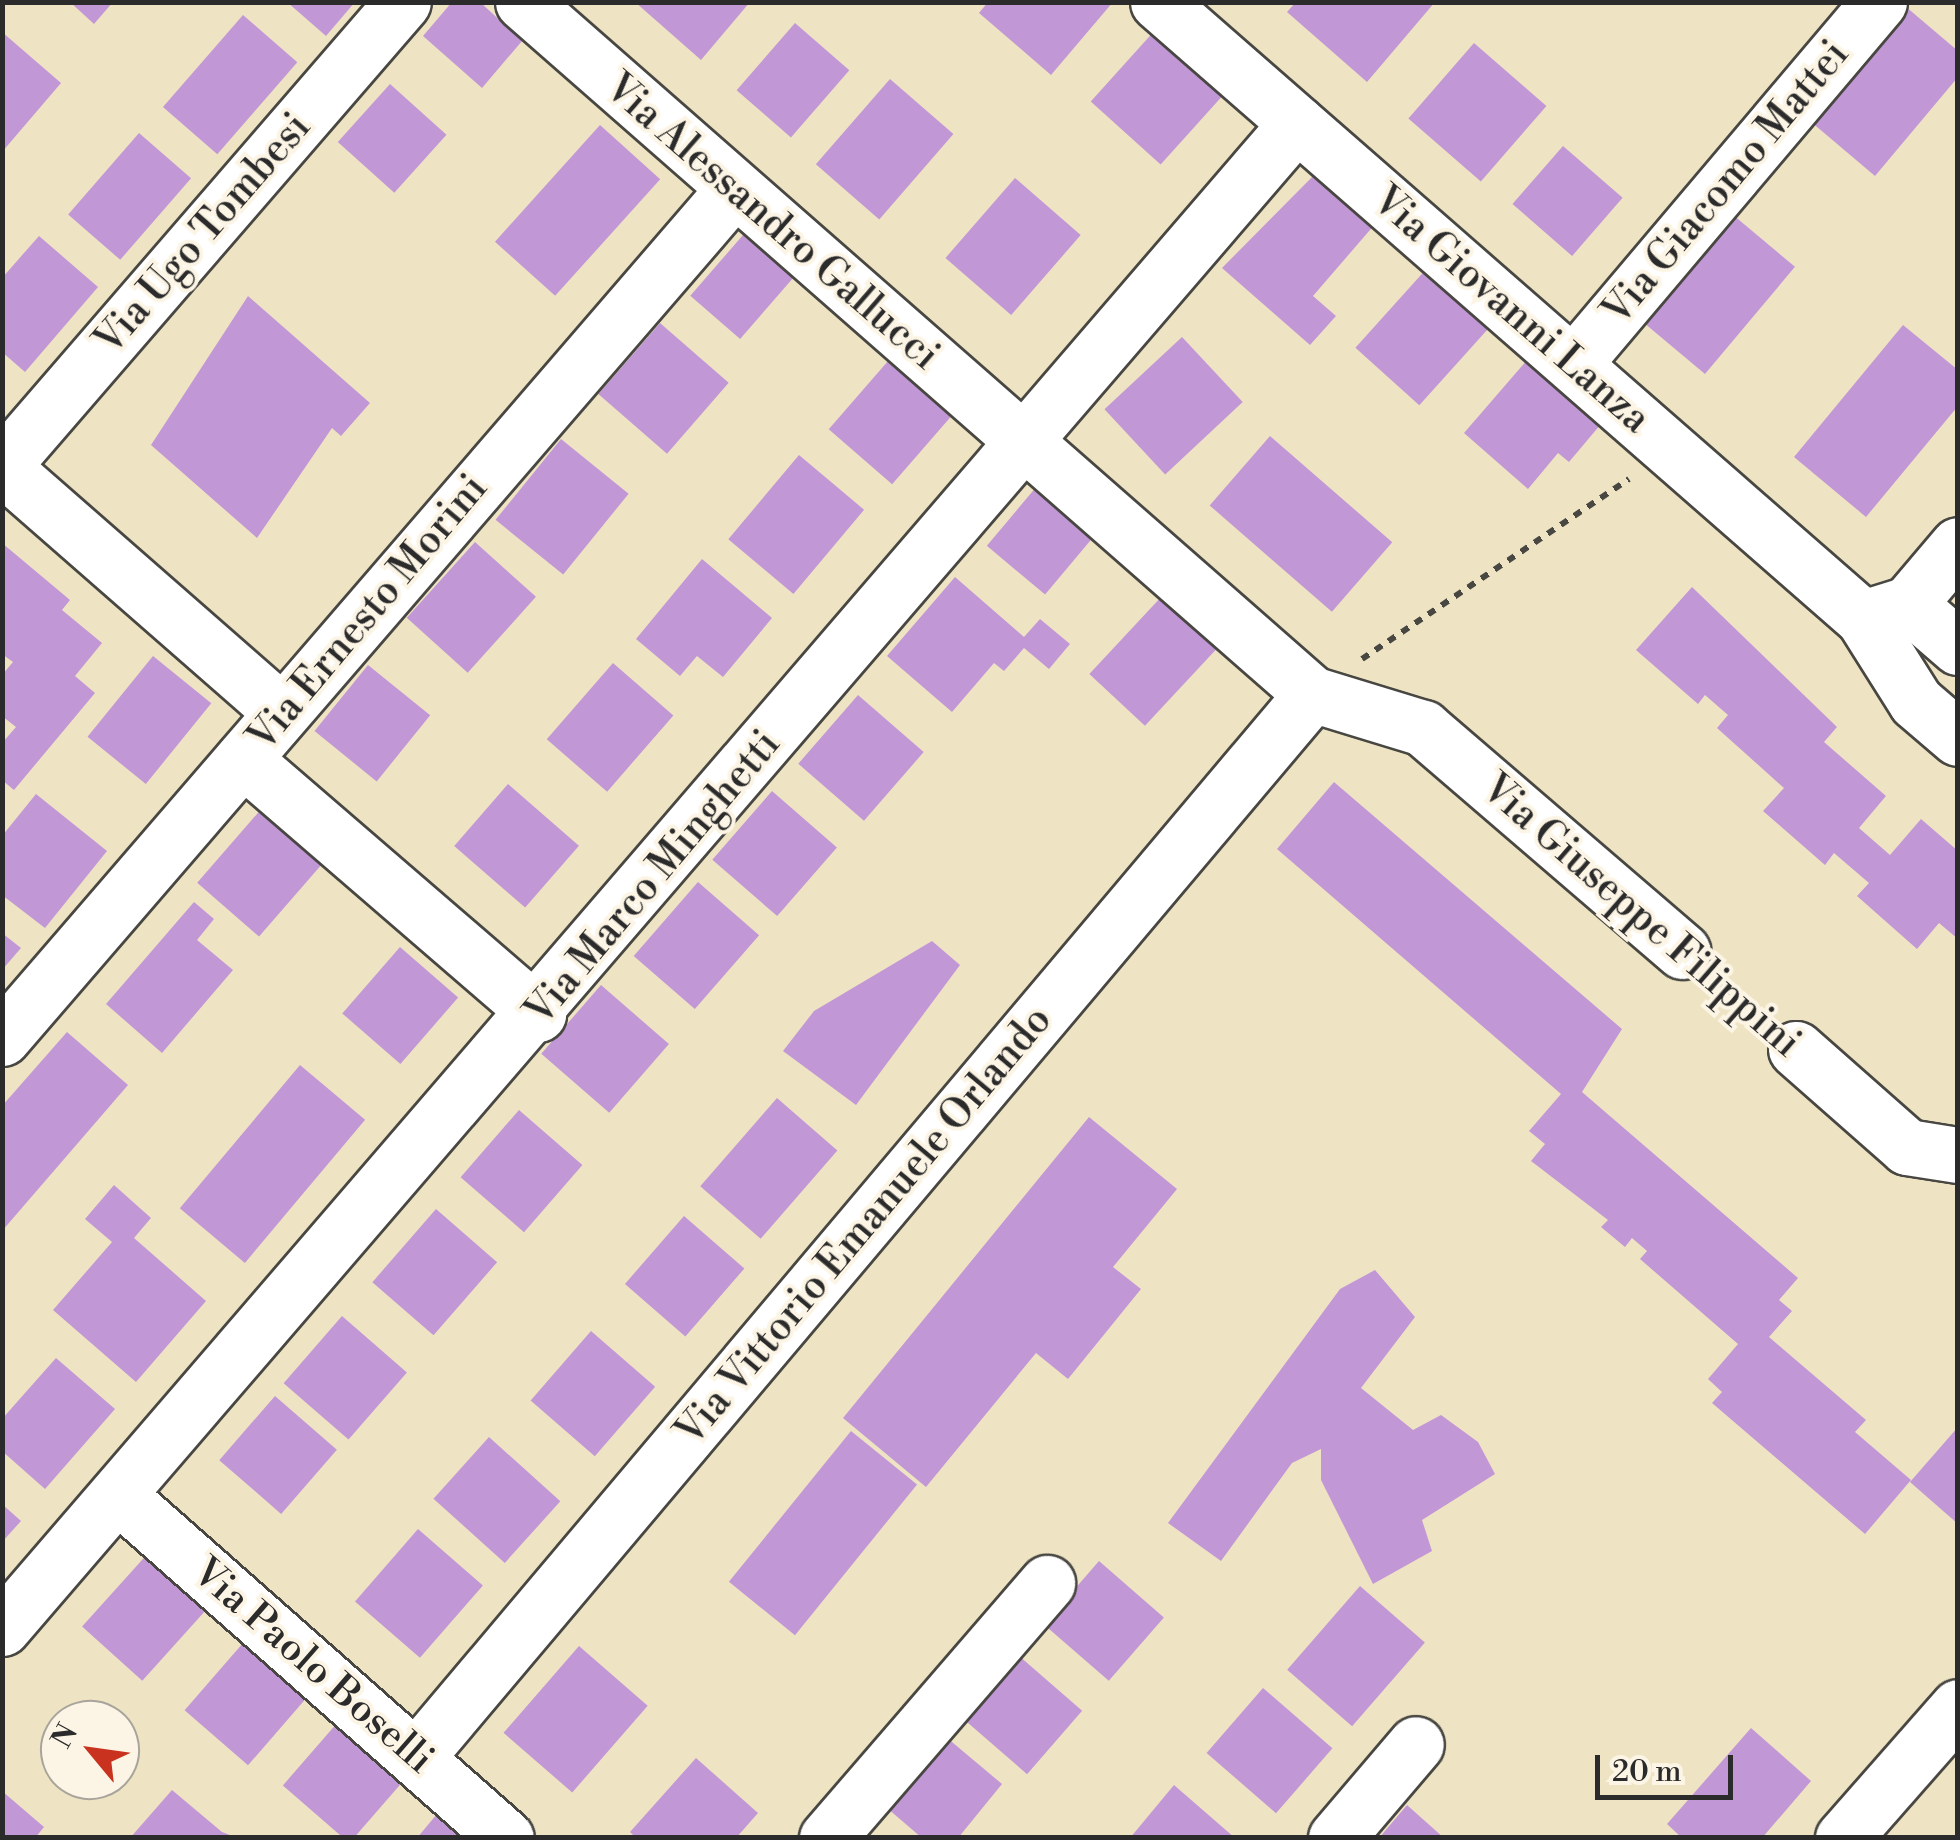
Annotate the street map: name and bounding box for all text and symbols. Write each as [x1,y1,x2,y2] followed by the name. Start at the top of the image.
[1593,31,1859,335] street label: Via Giacomo Mattei
[595,64,949,380] street label: Via Alessandro Gallucci
[85,104,321,364] street label: Via Ugo Tombesi
[1363,177,1659,443] street label: Via Giovanni Lanza
[238,465,498,761] street label: Via Ernesto Morini
[516,721,790,1035] street label: Via Marco Minghetti
[1472,765,1810,1067] street label: Via Giuseppe Filippini
[666,997,1062,1455] street label: Via Vittorio Emanuele Orlando
[183,1548,443,1784] street label: Via Paolo Boselli
[40,1700,140,1800] north arrow
[44,1718,86,1754] text: N
[1600,1735,1738,1797] scale bar
[1612,1753,1681,1791] text: 20 m

